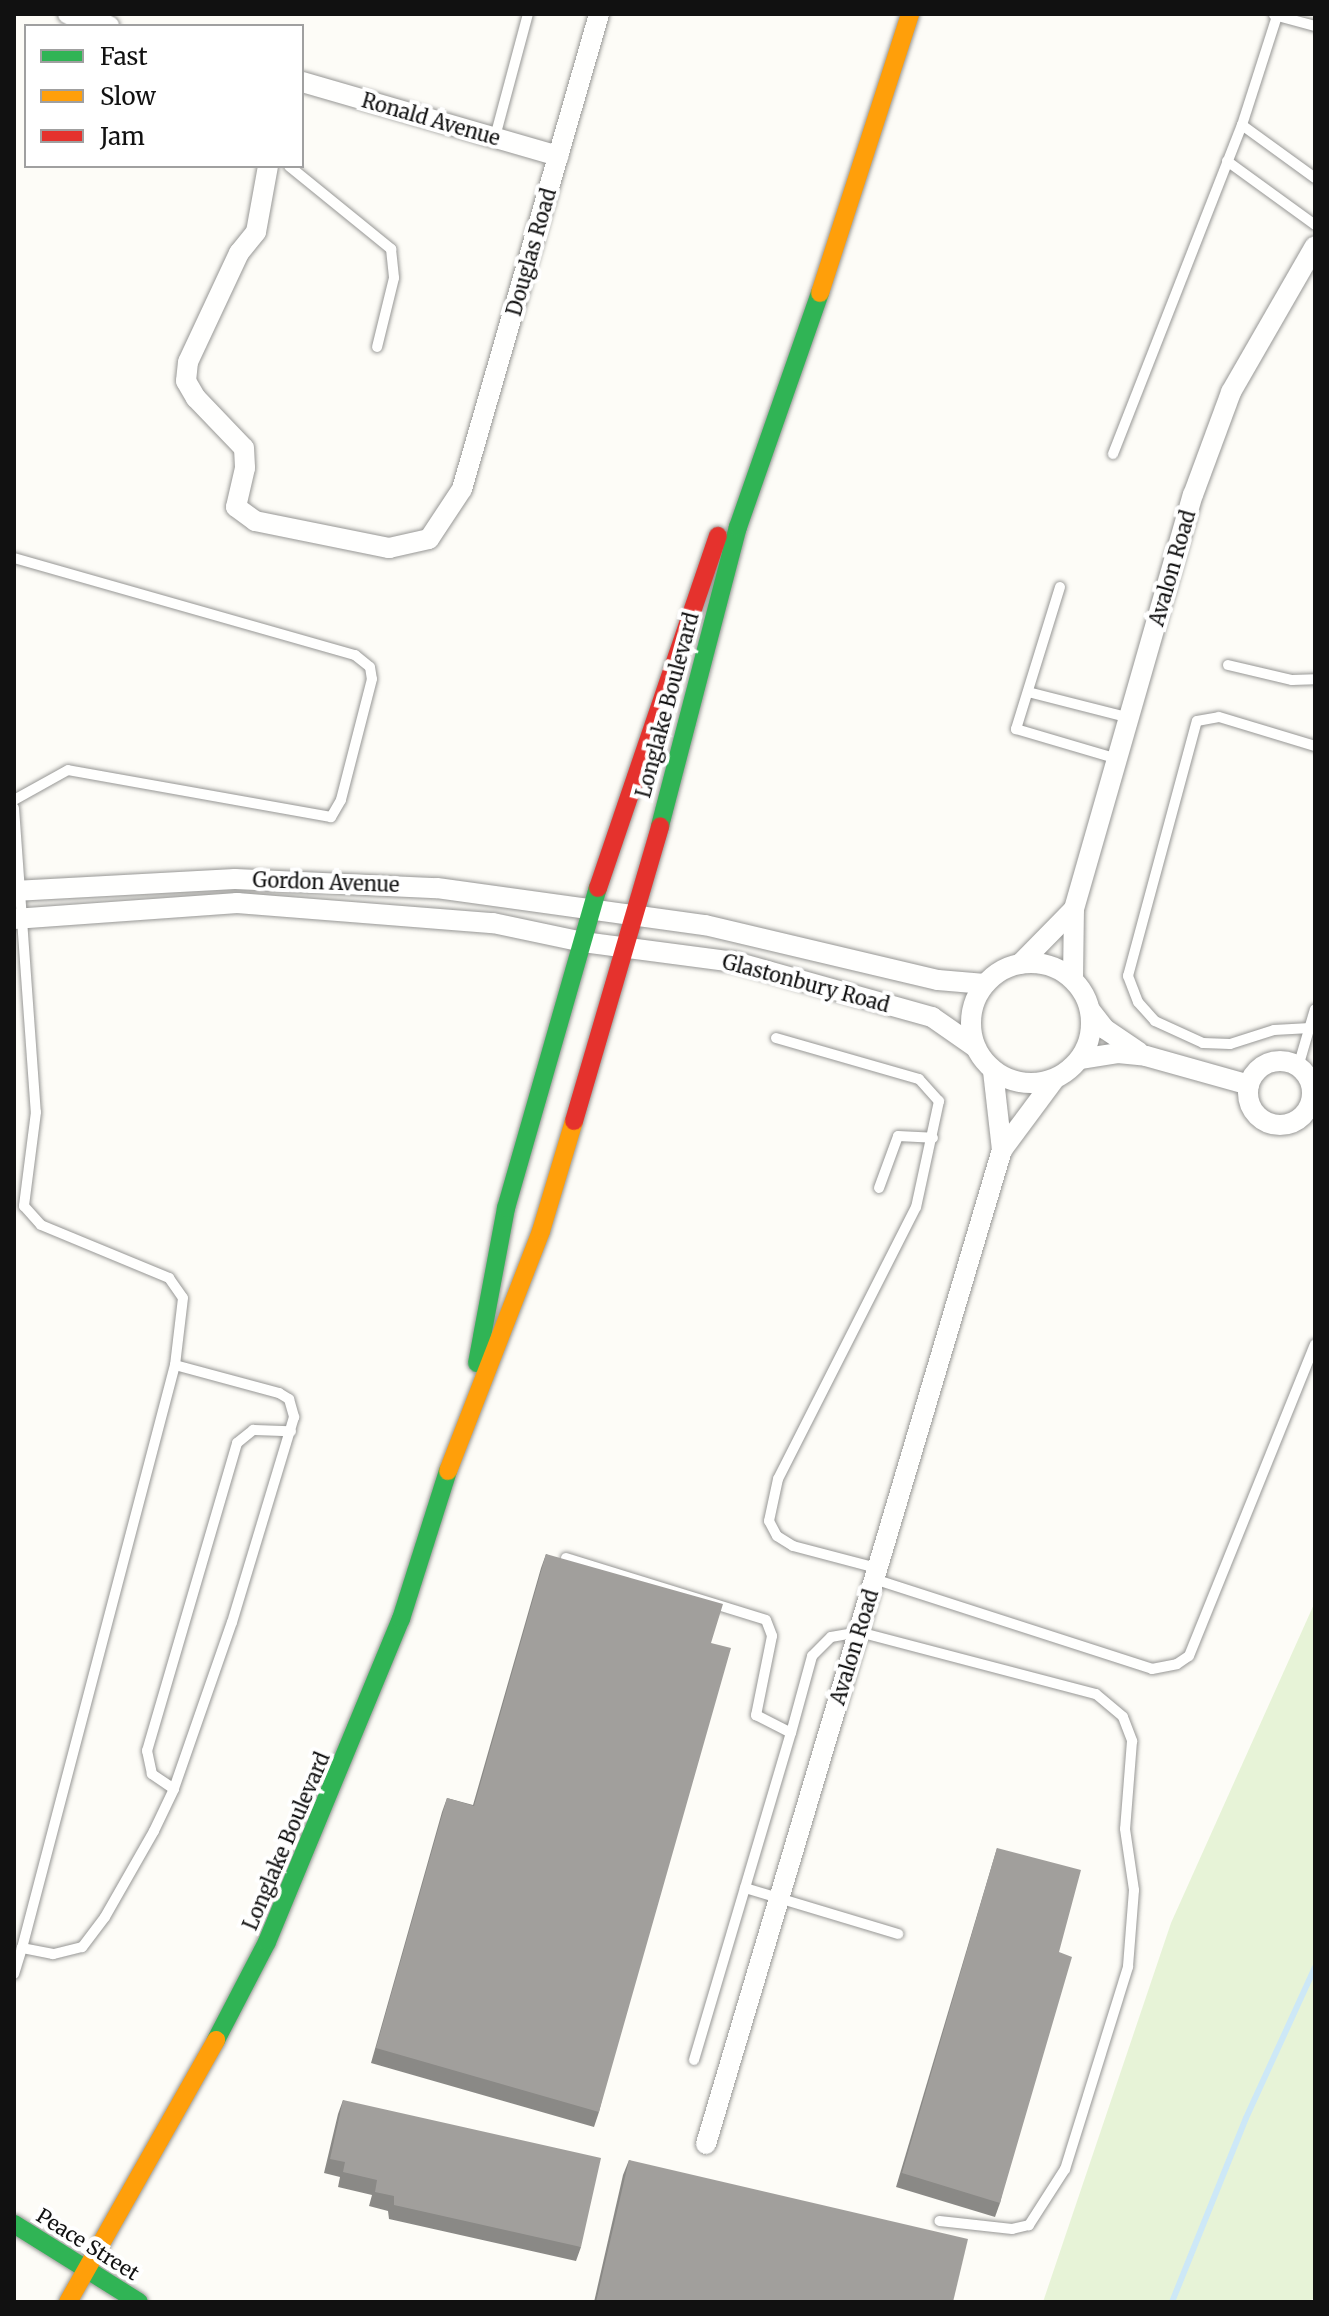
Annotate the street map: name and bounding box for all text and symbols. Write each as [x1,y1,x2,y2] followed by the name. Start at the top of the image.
[24,24,304,168] legend
[100,41,148,72] text: Fast
[100,81,156,112] text: Slow
[359,88,503,150] street label: Ronald Avenue
[100,121,145,152] text: Jam
[501,186,561,318] street label: Douglas Road
[1144,507,1200,629] street label: Avalon Road
[631,610,703,800] street label: Longlake Boulevard
[252,867,400,897] street label: Gordon Avenue
[720,949,892,1017] street label: Glastonbury Road
[825,1586,883,1708] street label: Avalon Road
[238,1748,334,1934] street label: Longlake Boulevard
[32,2203,144,2285] street label: Peace Street

